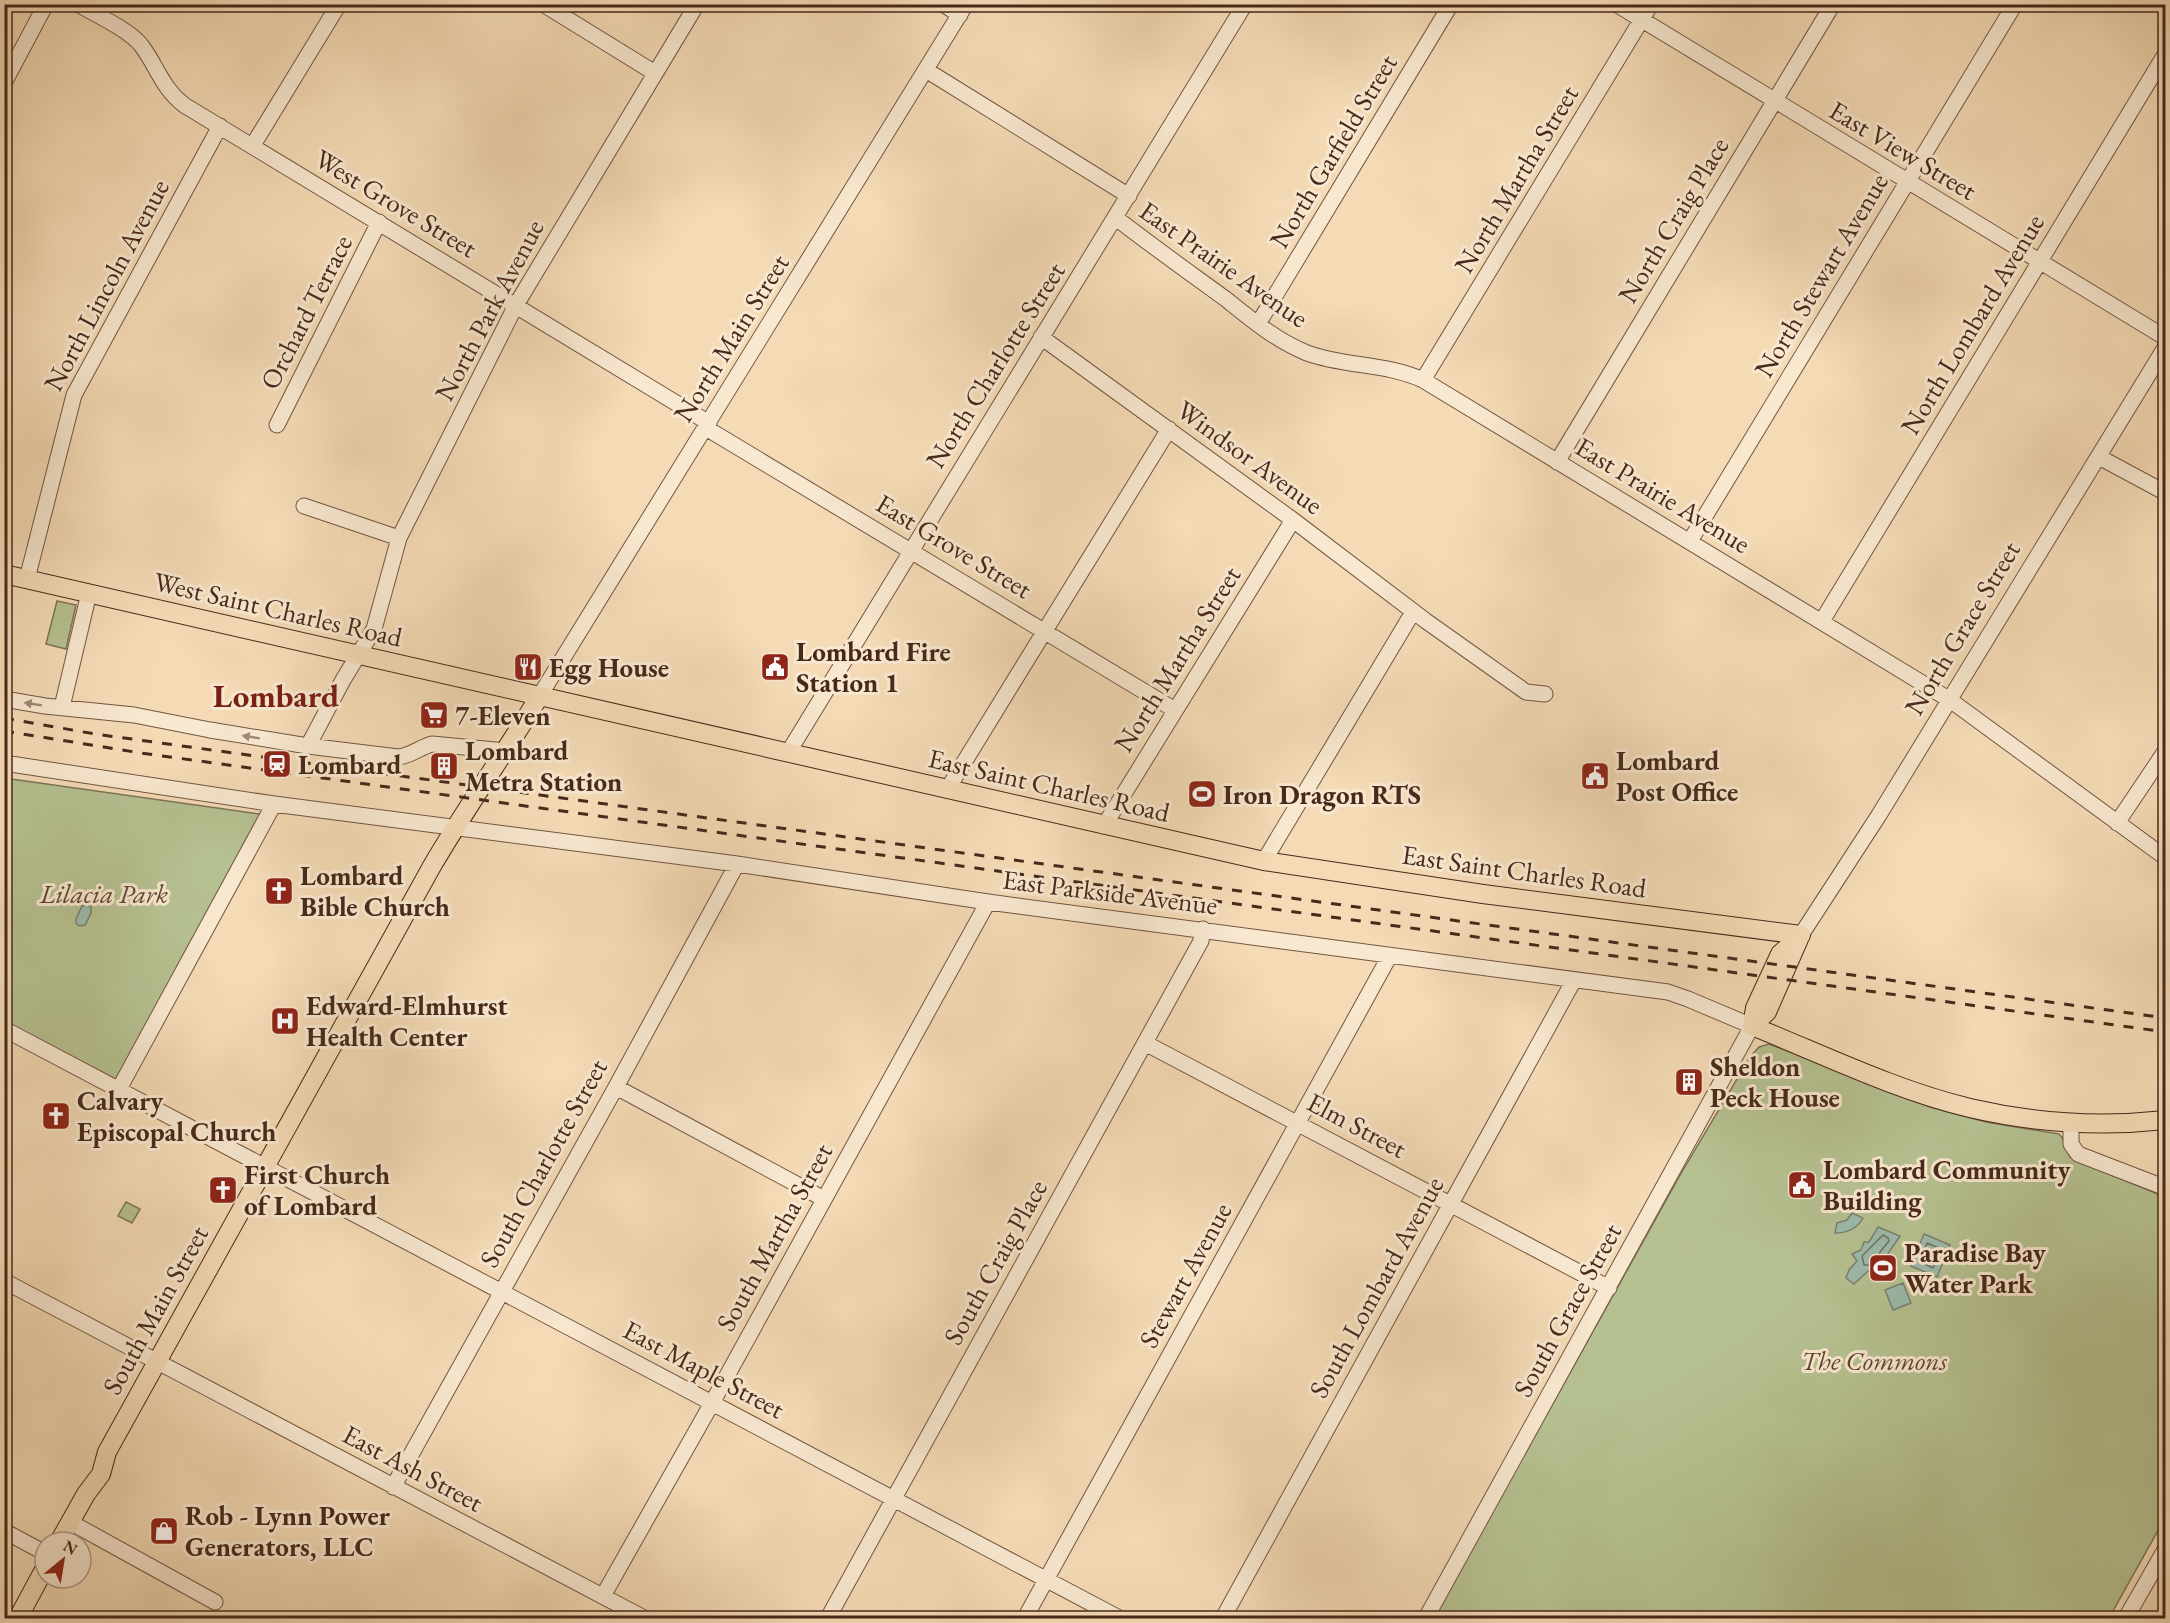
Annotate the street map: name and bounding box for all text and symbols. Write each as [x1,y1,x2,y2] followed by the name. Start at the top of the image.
[1261,47,1405,254] street label: North Garfield Street
[1446,78,1586,279] street label: North Martha Street
[1823,92,1984,208] street label: East View Street
[1610,131,1736,309] street label: North Craig Place
[308,141,484,265] street label: West Grove Street
[1746,166,1896,384] street label: North Stewart Avenue
[35,173,177,397] street label: North Lincoln Avenue
[1133,193,1315,335] street label: East Prairie Avenue
[1892,207,2052,441] street label: North Lombard Avenue
[426,213,552,407] street label: North Park Avenue
[252,229,360,395] street label: Orchard Terrace
[665,247,797,429] street label: North Main Street
[918,255,1073,475] street label: North Charlotte Street
[1170,392,1330,522] street label: Windsor Avenue
[1569,429,1757,561] street label: East Prairie Avenue
[870,486,1039,607] street label: East Grove Street
[1896,534,2028,721] street label: North Grace Street
[1106,559,1249,759] street label: North Martha Street
[150,563,406,655] street label: West Saint Charles Road
[796,634,951,700] place label: Lombard Fire Station 1
[549,650,669,685] place label: Egg House
[512,651,544,683] restaurant icon: Egg House
[759,651,791,683] public building icon: Lombard Fire Station 1
[213,674,339,717] district label: Lombard
[455,698,551,733] place label: 7-Eleven
[418,699,450,731] supermarket icon: 7-Eleven
[23,700,42,709] one-way arrow
[241,732,260,741] one-way arrow
[465,733,622,799] place label: Lombard Metra Station
[925,740,1173,830] street label: East Saint Charles Road
[1616,743,1738,809] place label: Lombard Post Office
[298,747,402,782] place label: Lombard
[261,748,293,780] station icon: Lombard
[428,750,460,782] building icon: Lombard Metra Station
[1579,760,1611,792] public building icon: Lombard Post Office
[1223,777,1421,812] place label: Iron Dragon RTS
[1186,778,1218,810] sports icon: Iron Dragon RTS
[1400,837,1649,906] street label: East Saint Charles Road
[300,858,450,924] place label: Lombard Bible Church
[1000,861,1220,923] street label: East Parkside Avenue
[263,875,295,907] church icon: Lombard Bible Church
[39,876,168,911] park label: Lilacia Park
[306,988,508,1054] place label: Edward-Elmhurst Health Center
[269,1005,301,1037] hospital icon: Edward-Elmhurst Health Center
[1710,1049,1840,1115] place label: Sheldon Peck House
[471,1052,615,1273] street label: South Charlotte Street
[1673,1066,1705,1098] building icon: Sheldon Peck House
[77,1083,276,1149] place label: Calvary Episcopal Church
[1301,1084,1413,1166] street label: Elm Street
[40,1100,72,1132] church icon: Calvary Episcopal Church
[708,1136,840,1337] street label: South Martha Street
[1823,1152,2071,1218] place label: Lombard Community Building
[244,1157,390,1223] place label: First Church of Lombard
[1786,1169,1818,1201] public building icon: Lombard Community Building
[1301,1170,1451,1404] street label: South Lombard Avenue
[935,1173,1055,1351] street label: South Craig Place
[207,1174,239,1206] church icon: First Church of Lombard
[1131,1196,1239,1354] street label: Stewart Avenue
[1505,1217,1629,1403] street label: South Grace Street
[94,1219,216,1401] street label: South Main Street
[1904,1235,2047,1301] place label: Paradise Bay Water Park
[1867,1252,1899,1284] sports icon: Paradise Bay Water Park
[617,1312,791,1426] street label: East Maple Street
[1801,1343,1947,1378] park label: The Commons
[337,1416,490,1520] street label: East Ash Street
[185,1498,391,1564] place label: Rob - Lynn Power Generators, LLC
[148,1515,180,1547] shop icon: Rob - Lynn Power Generators, LLC
[33,1530,93,1590] north arrow
[59,1535,81,1560] text: N

